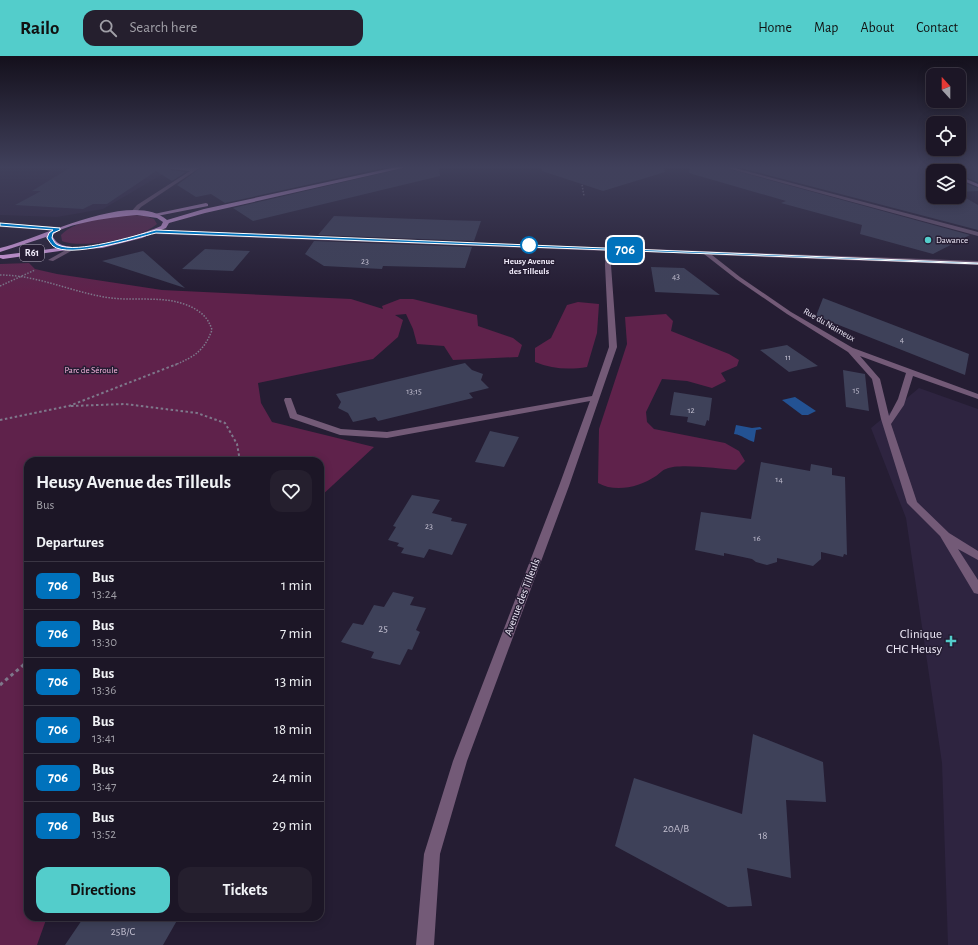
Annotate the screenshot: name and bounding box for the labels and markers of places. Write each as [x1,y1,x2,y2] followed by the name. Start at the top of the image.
[923,235,933,245] marker: Dawance
[520,236,538,254] marker: Heusy Avenue des Tilleuls
[936,236,968,245] place label: Dawance
[504,257,554,276] place label: Heusy Avenue des Tilleuls
[886,628,942,656] place label: Clinique CHC Heusy
[945,635,957,647] marker: Clinique CHC Heusy

